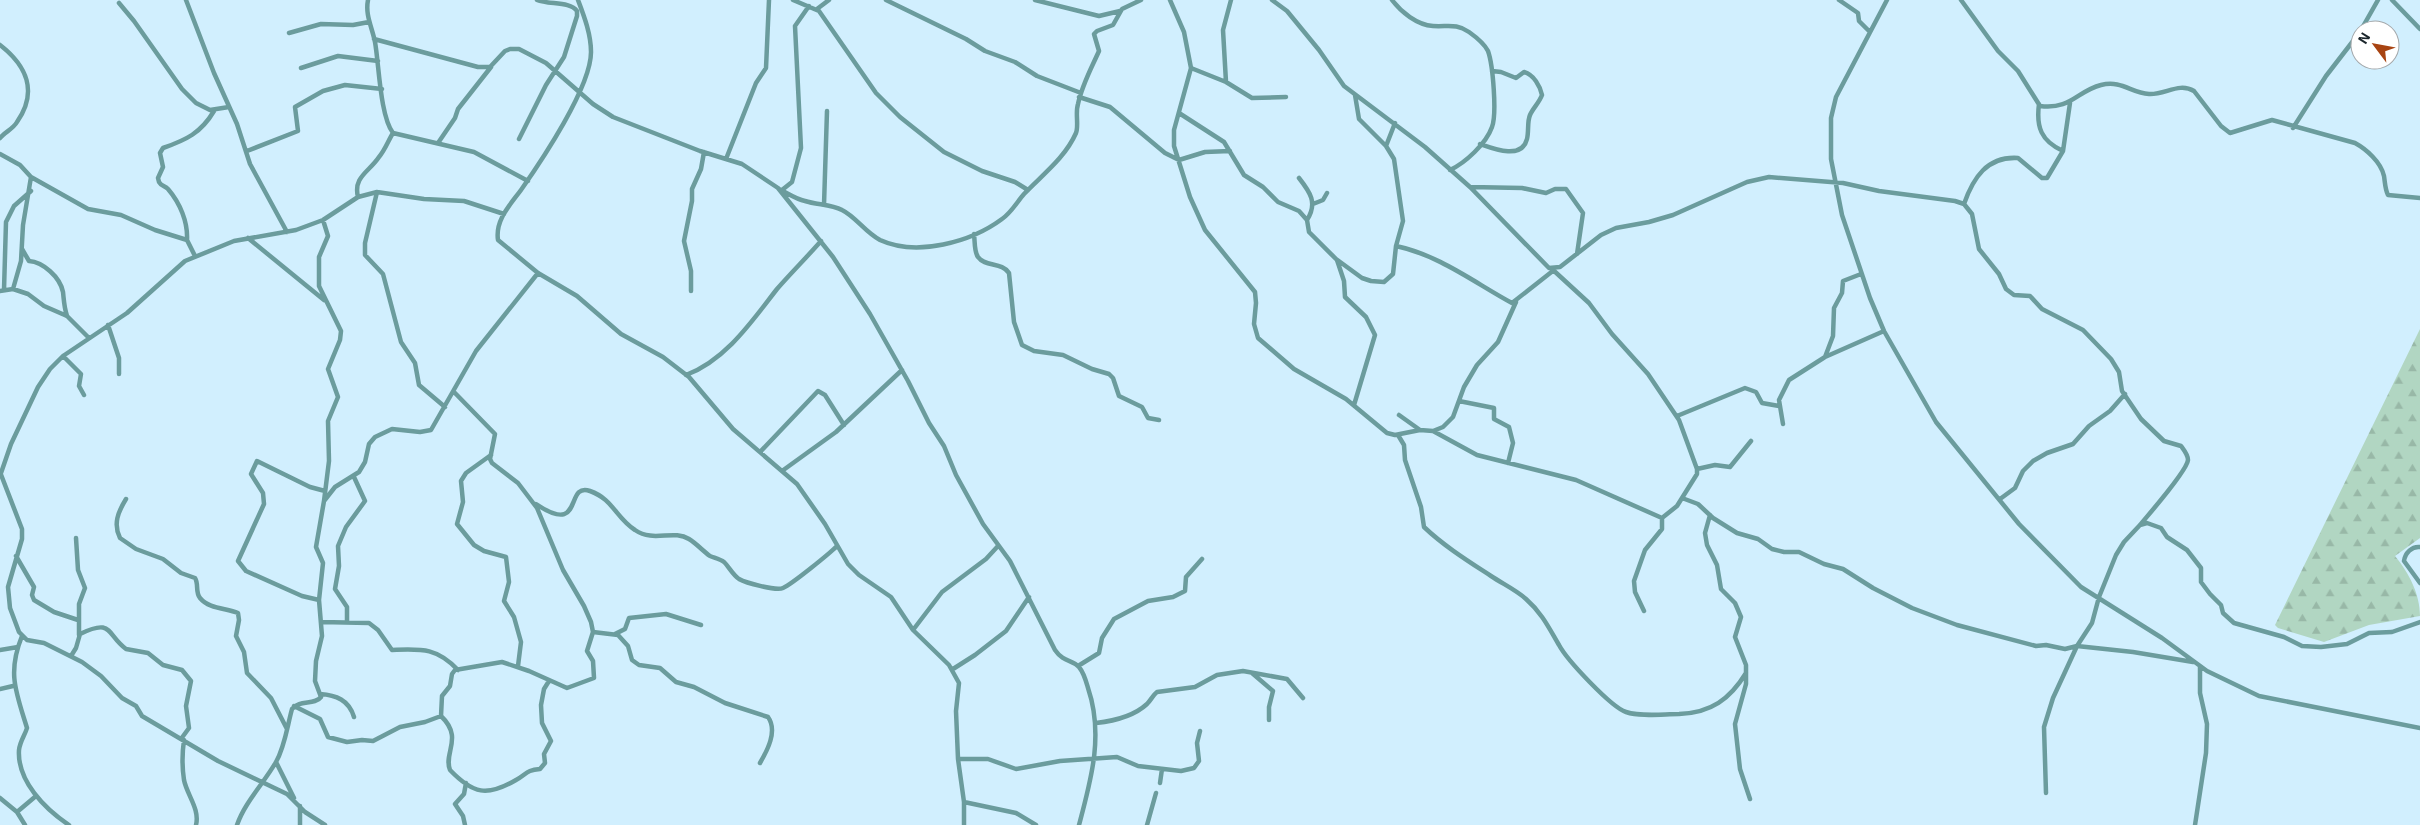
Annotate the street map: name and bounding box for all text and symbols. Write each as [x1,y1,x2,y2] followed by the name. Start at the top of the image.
[2350,20,2400,70] north arrow
[2354,29,2373,47] text: N

